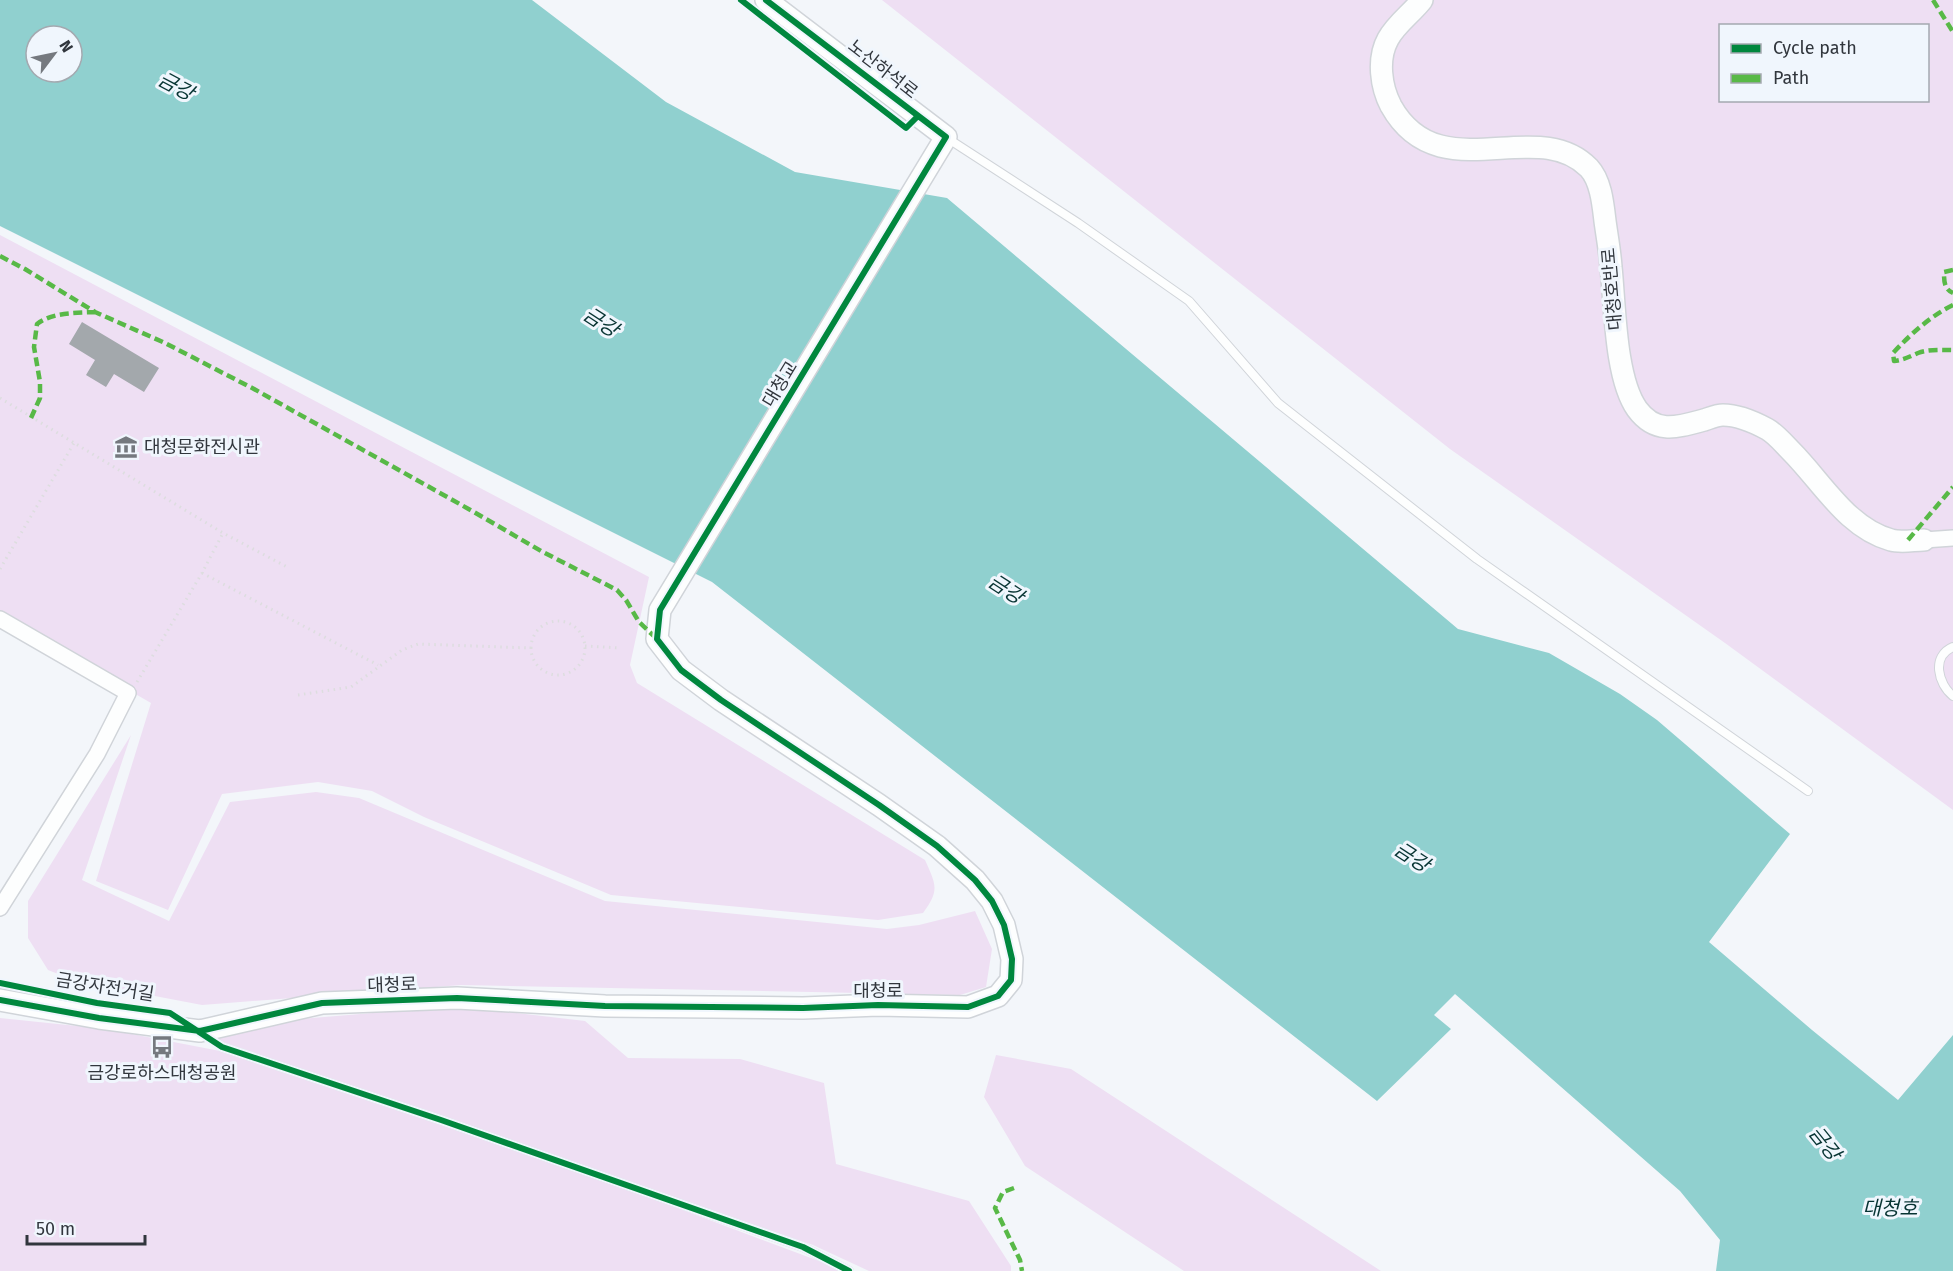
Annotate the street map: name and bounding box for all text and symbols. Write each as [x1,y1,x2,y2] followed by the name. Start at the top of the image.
[24,24,84,84] north arrow
[1719,24,1929,102] legend
[844,35,922,103] street label: 노산하석로
[55,37,77,56] text: N
[1773,37,1857,59] text: Cycle path
[154,67,200,106] water label: 금강
[1773,67,1809,89] text: Path
[1597,247,1627,331] street label: 대청호반로
[579,302,625,343] water label: 금강
[758,357,802,411] street label: 대청교
[113,434,139,460] museum icon: 대청문화전시관
[144,436,260,458] place label: 대청문화전시관
[984,569,1030,610] water label: 금강
[1390,837,1436,878] water label: 금강
[54,968,156,1006] street label: 금강자전거길
[367,973,417,997] street label: 대청로
[853,980,903,1002] street label: 대청로
[149,1034,175,1060] bus stop icon: 금강로하스대청공원
[87,1062,237,1084] place label: 금강로하스대청공원
[1804,1121,1848,1167] water label: 금강
[1862,1196,1919,1220] water label: 대청호
[27,1208,146,1246] scale bar
[36,1218,75,1240] text: 50 m

